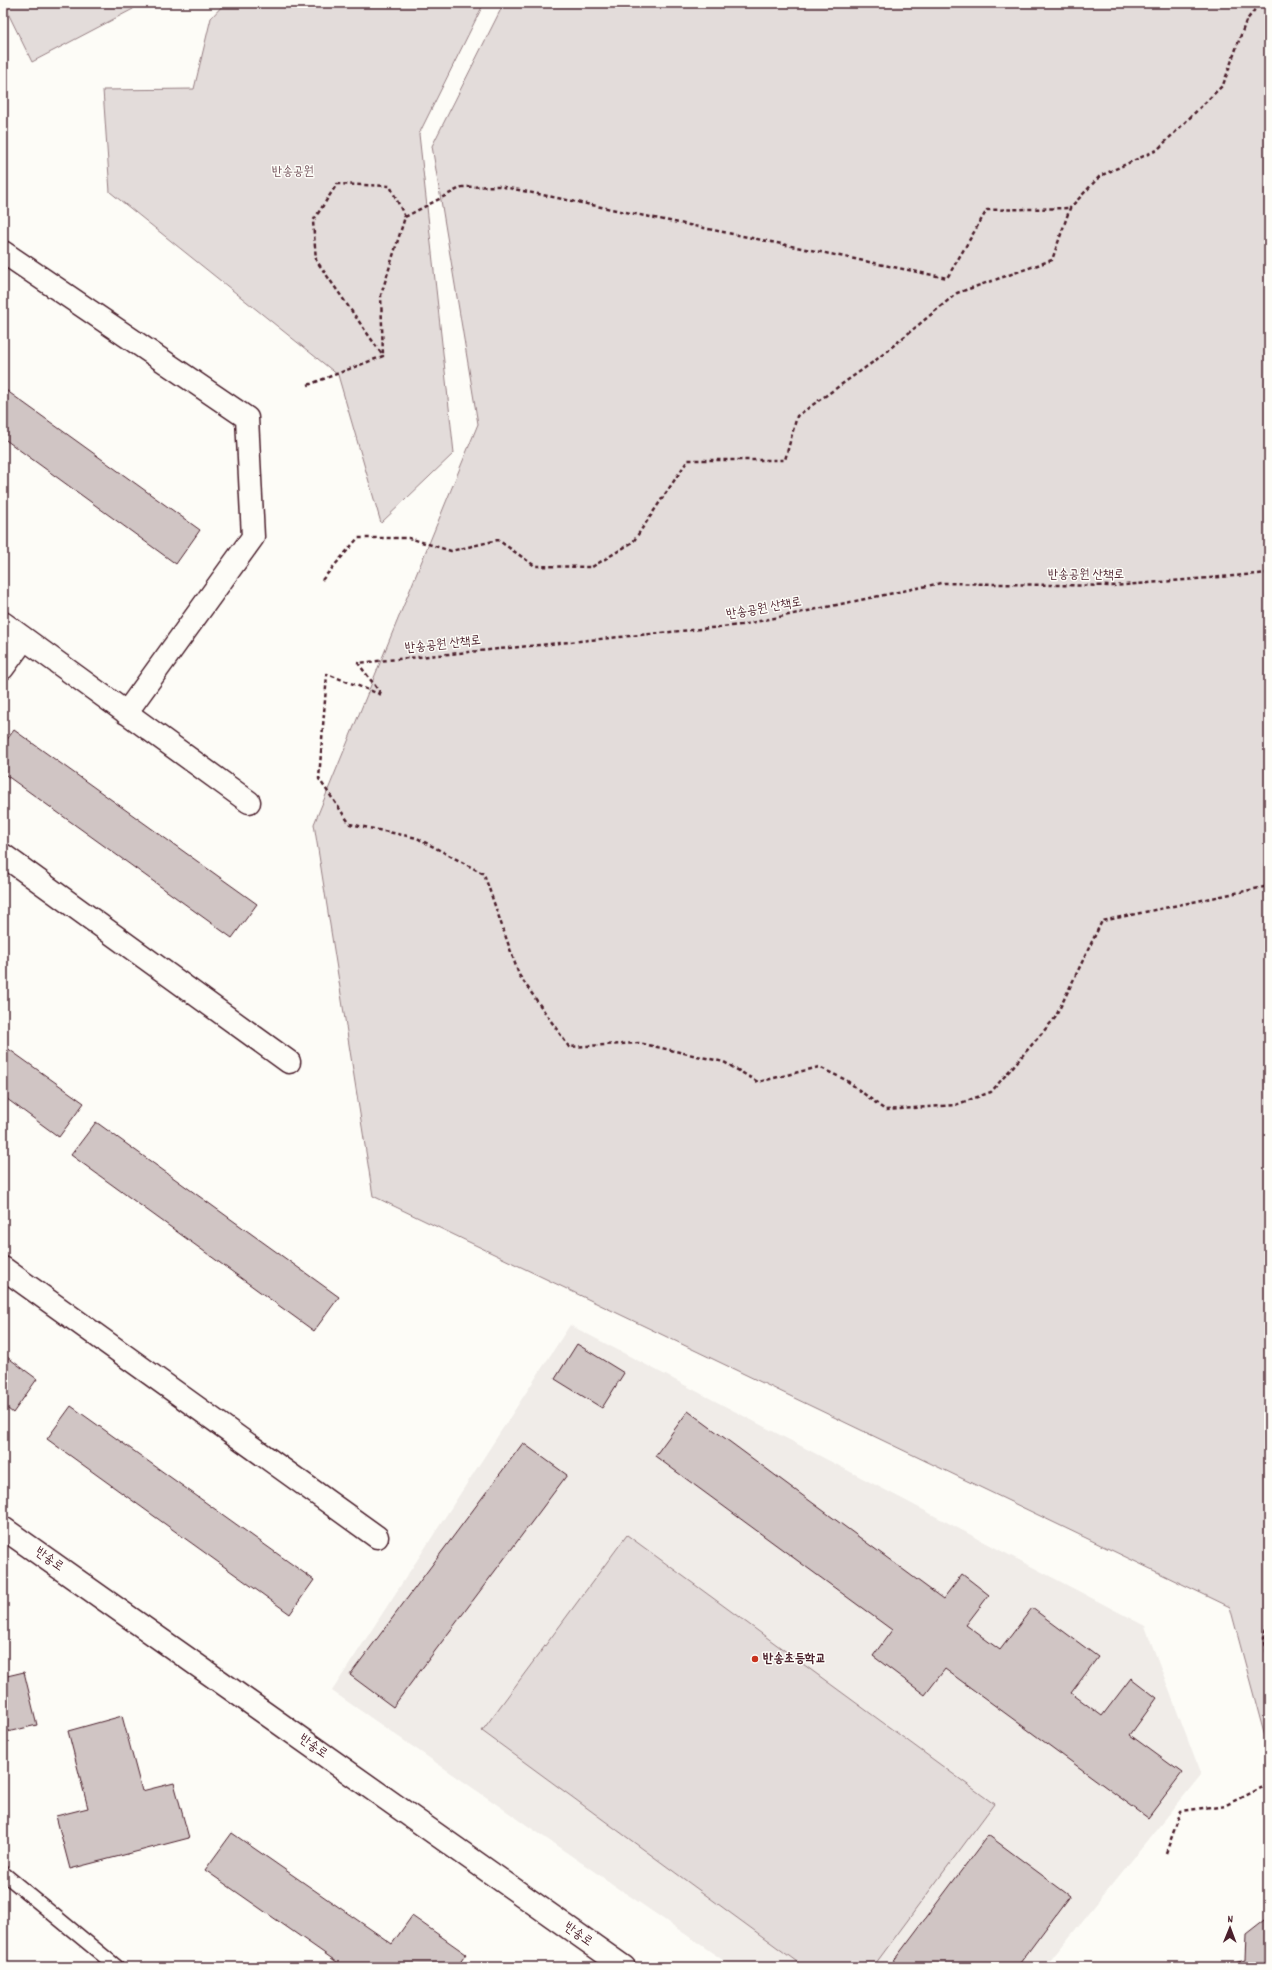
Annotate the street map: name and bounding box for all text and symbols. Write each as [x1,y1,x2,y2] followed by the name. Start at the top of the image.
[272,163,314,182] park label: 반송공원
[1048,566,1124,585] street label: 반송공원 산책로
[725,593,803,625] street label: 반송공원 산책로
[404,632,482,658] street label: 반송공원 산책로
[31,1543,67,1577] street label: 반송로
[763,1650,826,1669] place label: 반송초등학교
[750,1654,760,1664] marker: 반송초등학교
[295,1730,331,1764] street label: 반송로
[1210,1908,1250,1948] north arrow
[1227,1912,1234,1928] text: N
[560,1918,596,1952] street label: 반송로

